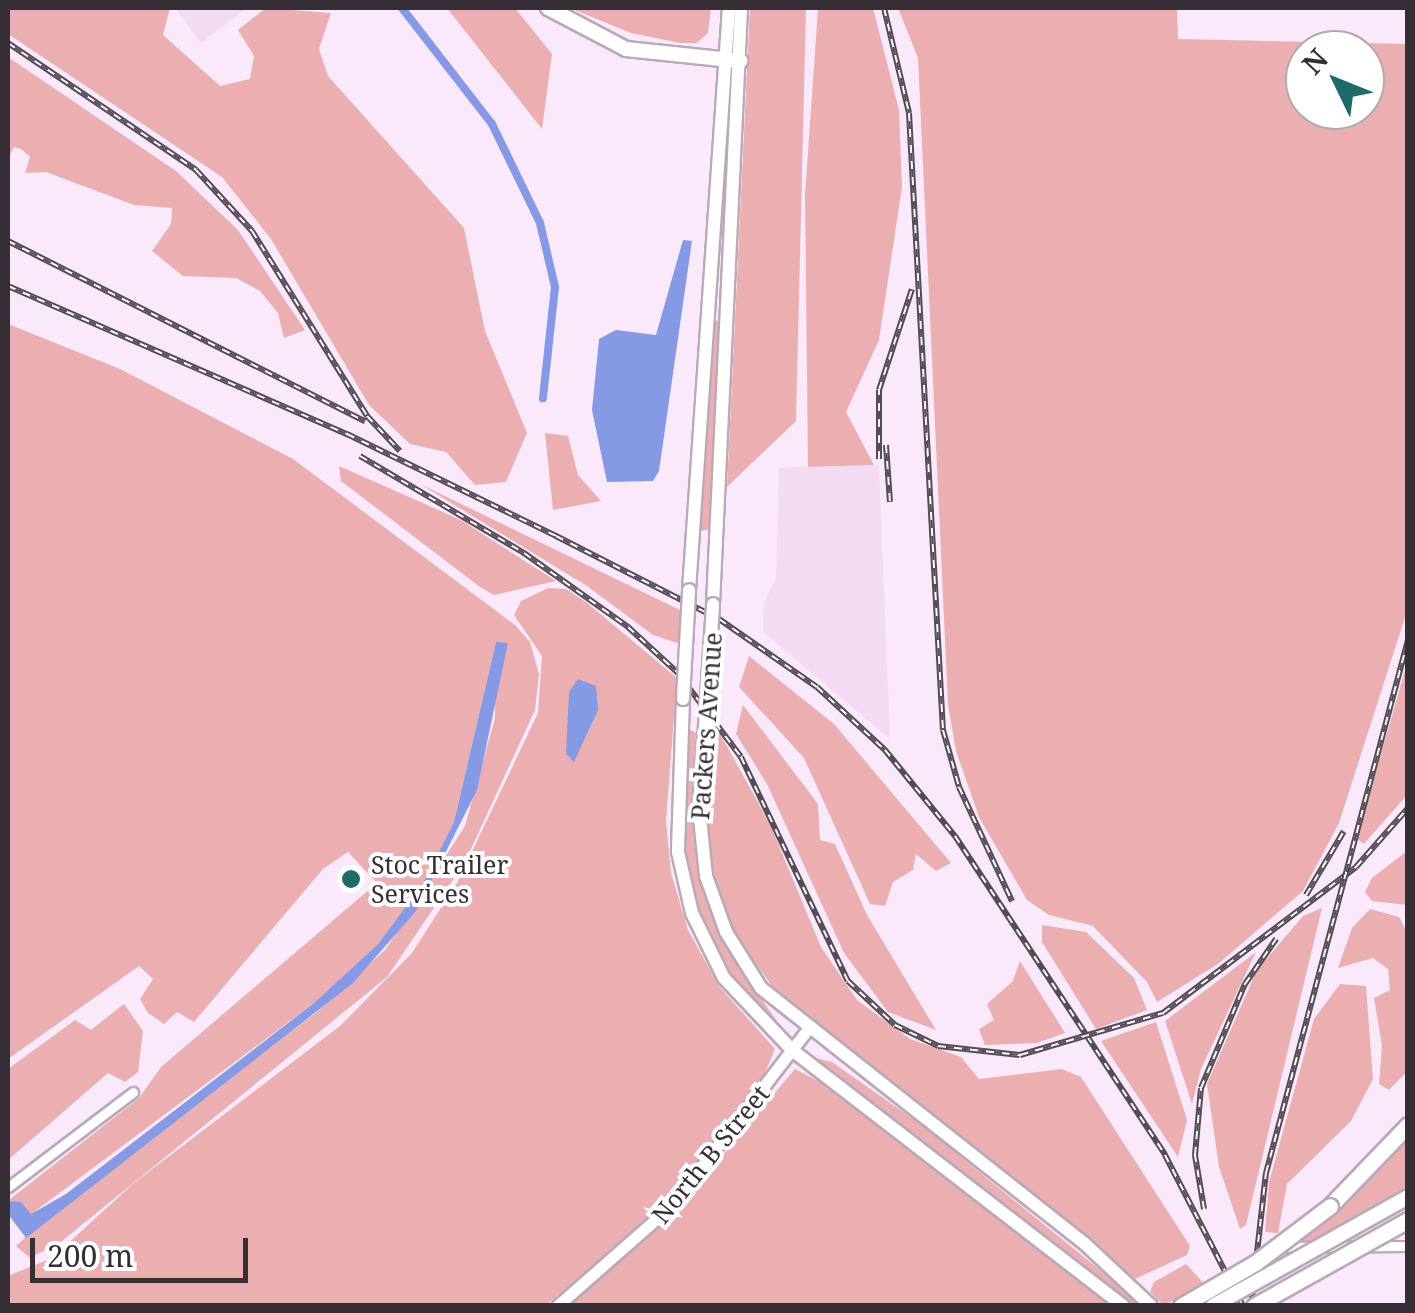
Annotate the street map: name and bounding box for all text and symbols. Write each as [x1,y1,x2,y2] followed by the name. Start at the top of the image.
[1285,30,1385,130] north arrow
[1293,40,1336,82] text: N
[684,631,728,821] street label: Packers Avenue
[371,850,508,909] place label: Stoc Trailer Services
[340,868,362,890] marker: Stoc Trailer Services
[645,1079,775,1229] street label: North B Street
[35,1218,252,1280] scale bar
[47,1235,133,1276] text: 200 m

